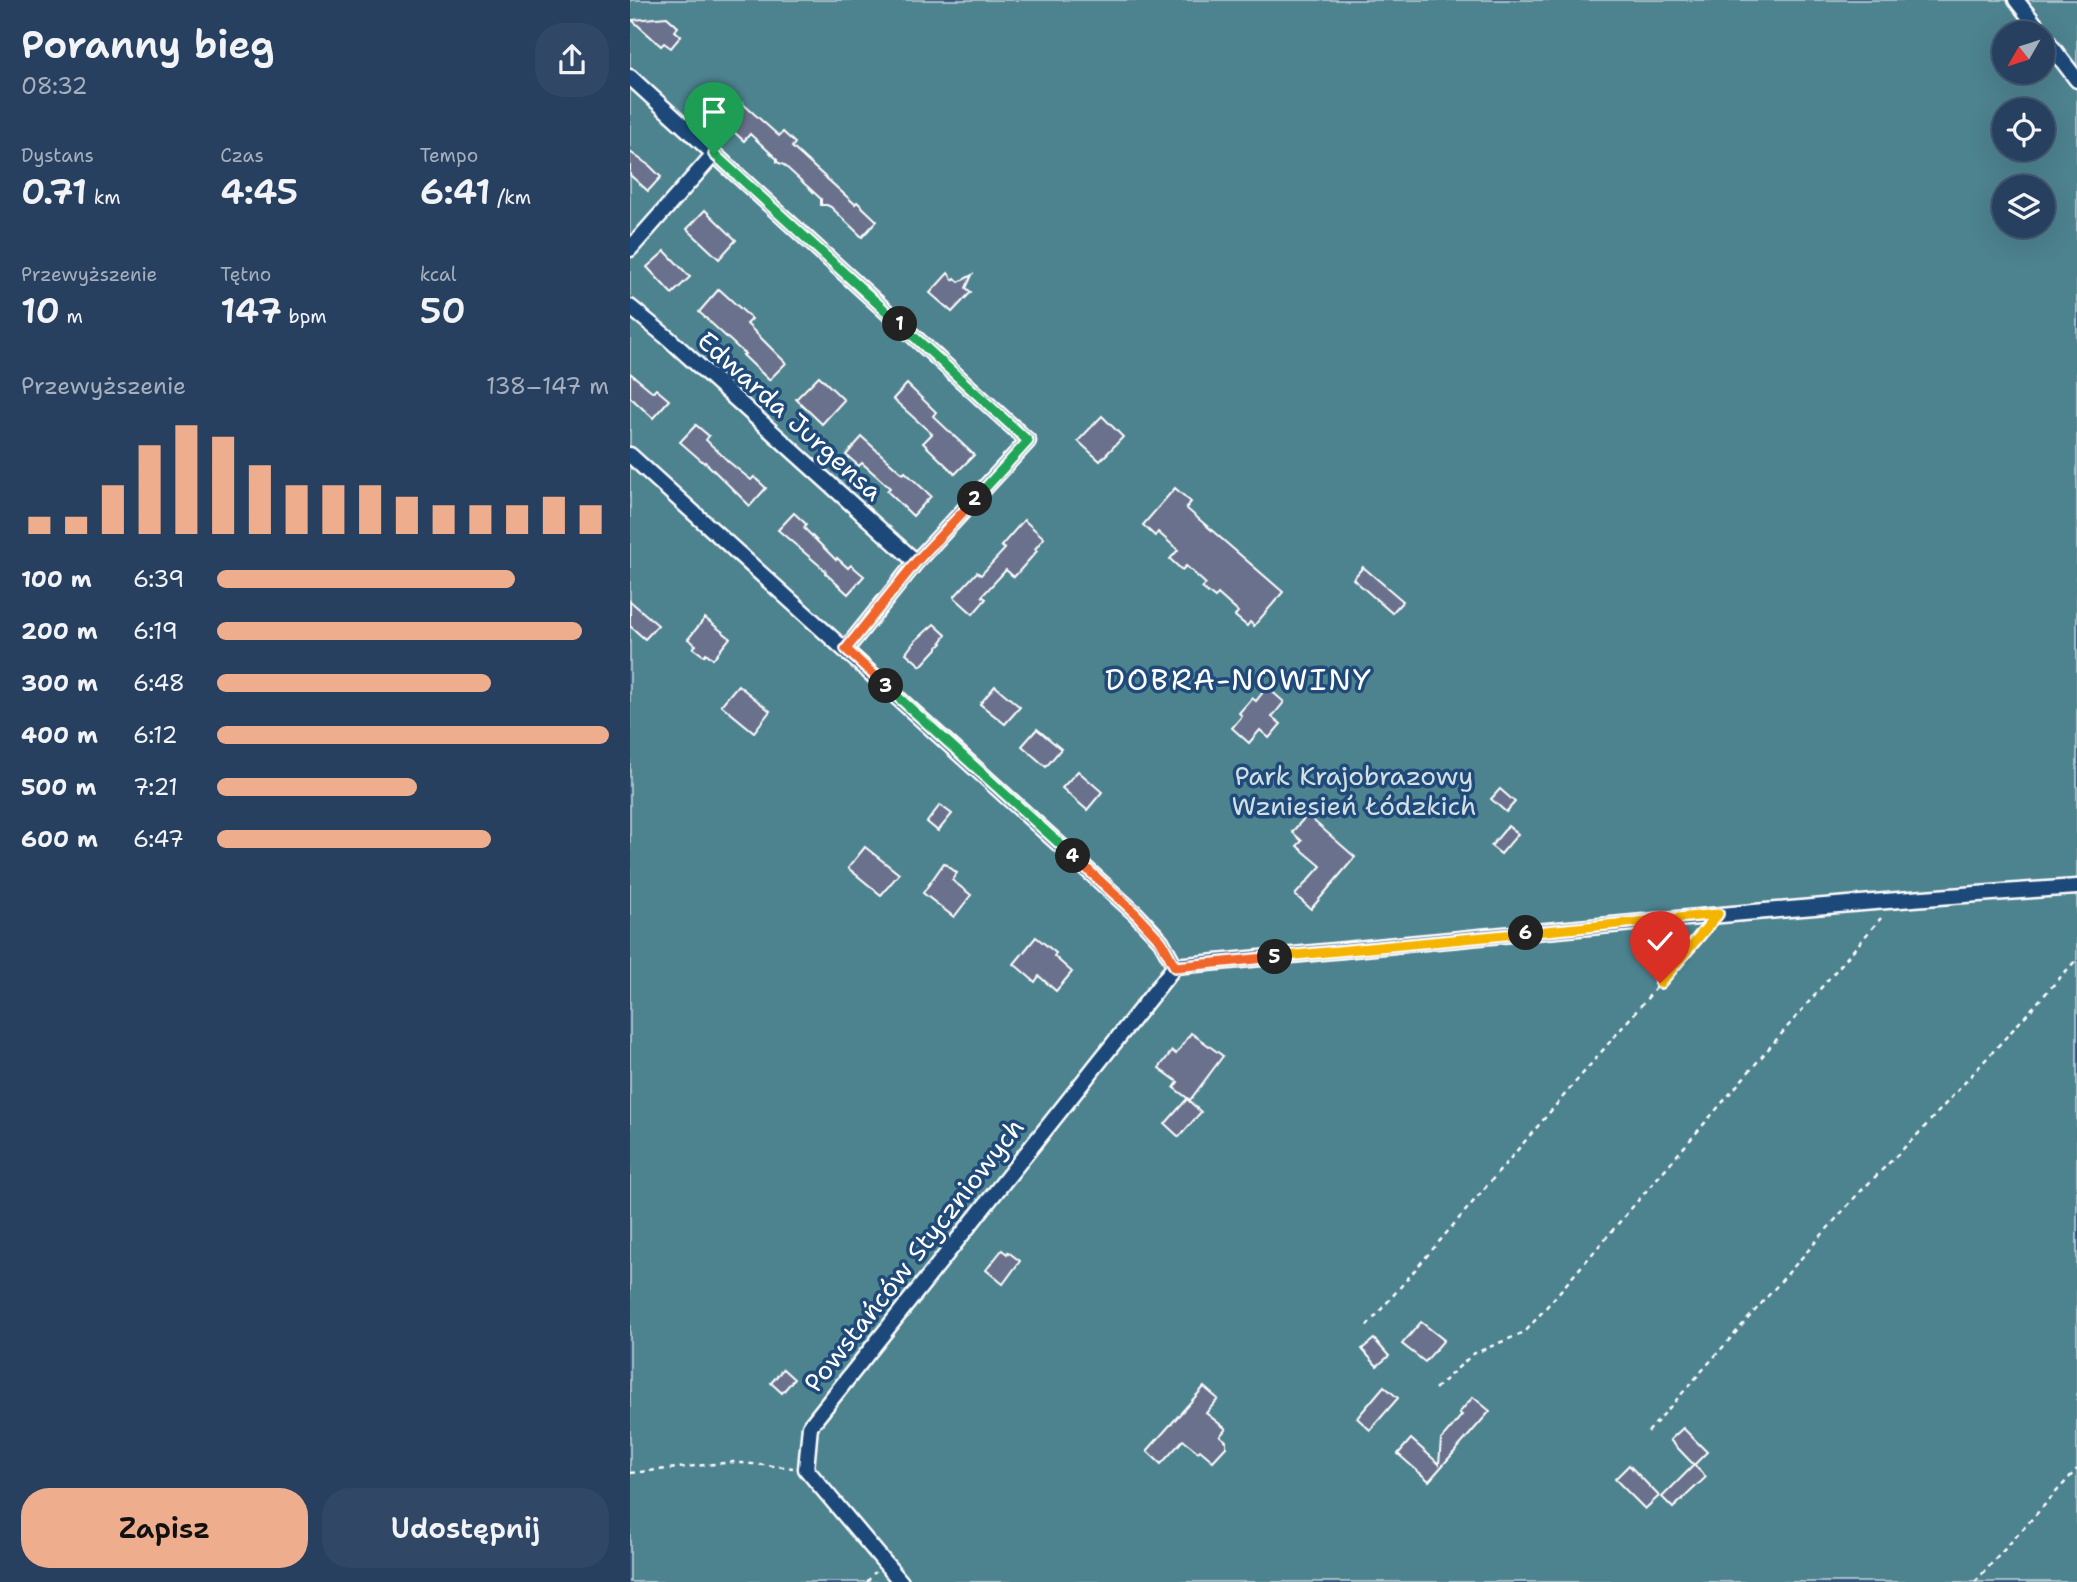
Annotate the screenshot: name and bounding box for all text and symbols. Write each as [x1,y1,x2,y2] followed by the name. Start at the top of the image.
[21,19,275,70] text: Poranny bieg
[1992,21,2054,84] north arrow
[1992,21,2055,238] map controls
[535,23,609,97] button: share
[21,71,88,101] text: 08:32
[684,82,744,154] pin
[695,93,733,131] icon: arrive
[1992,98,2055,161] button: locate
[21,143,94,168] text: Dystans
[220,143,264,168] text: Czas
[420,143,478,168] text: Tempo
[21,168,87,215] text: 0.71
[220,168,298,215] text: 4:45
[420,168,491,215] text: 6:41
[1992,175,2055,238] button: layers
[87,185,121,210] text: km
[491,185,531,210] text: /km
[21,262,157,287] text: Przewyższenie
[220,262,271,287] text: Tętno
[420,262,457,287] text: kcal
[21,287,60,334] text: 10
[220,287,282,334] text: 147
[420,287,466,334] text: 50
[60,304,83,329] text: m
[282,304,327,329] text: bpm
[882,306,918,342] pin: 1
[895,311,904,336] text: 1
[690,323,891,508] street label: Edwarda Jurgensa
[21,371,186,401] text: Przewyższenie
[486,371,609,401] text: 138–147 m
[958,482,992,516] pin: 2
[968,486,981,511] text: 2
[21,564,92,594] text: 100 m
[133,564,184,594] text: 6:39
[21,616,98,646] text: 200 m
[133,616,178,646] text: 6:19
[1105,659,1373,700] district label: DOBRA-NOWINY
[21,668,98,698] text: 300 m
[133,668,185,698] text: 6:48
[868,668,904,704] pin: 3
[879,673,892,698] text: 3
[21,720,98,750] text: 400 m
[133,720,178,750] text: 6:12
[1231,758,1477,823] park label: Park Krajobrazowy Wzniesień Łódzkich
[21,772,96,802] text: 500 m
[133,772,178,802] text: 7:21
[21,824,98,854] text: 600 m
[133,824,184,854] text: 6:47
[1056,838,1090,874] pin: 4
[1066,843,1079,868] text: 4
[1630,911,1690,983] pin
[1508,916,1544,950] pin: 6
[1519,920,1532,945] text: 6
[1641,922,1679,960] icon: check
[1258,940,1292,974] pin: 5
[1269,944,1280,969] text: 5
[796,1111,1032,1399] street label: Powstańców Styczniowych
[21,1488,308,1568] button: Zapisz
[322,1488,609,1568] button: Udostępnij

